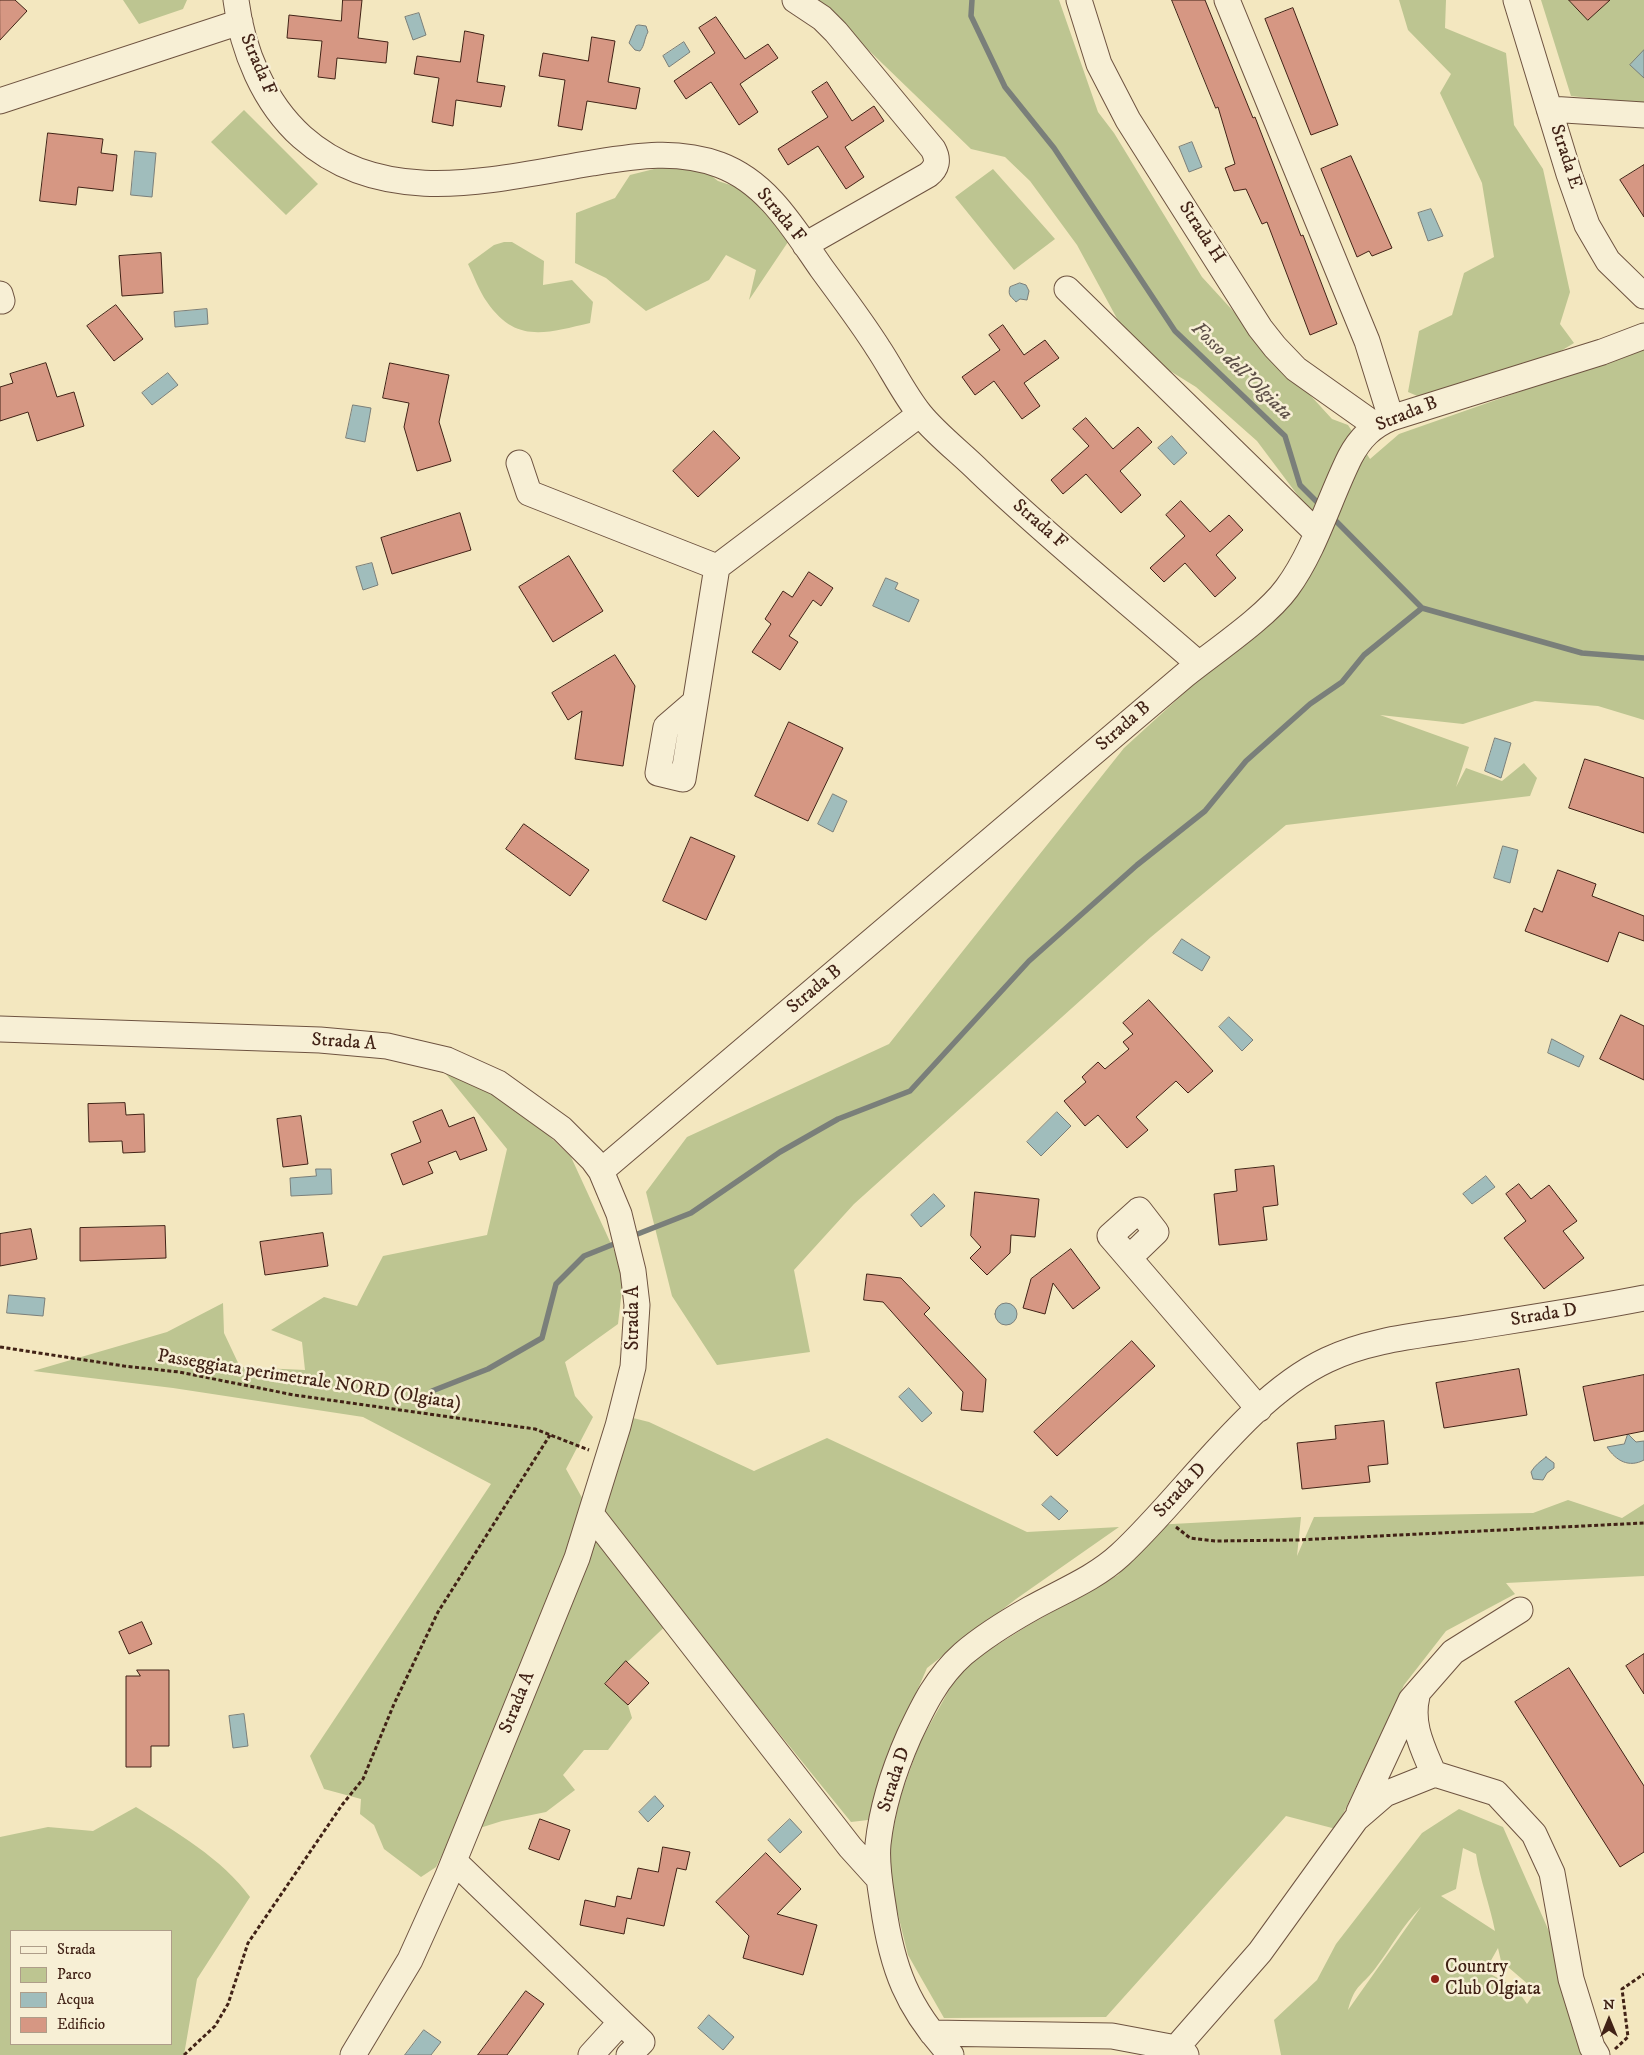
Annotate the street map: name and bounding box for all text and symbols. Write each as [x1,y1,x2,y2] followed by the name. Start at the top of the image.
[234,31,280,99] street label: Strada F
[1544,122,1586,192] street label: Strada E
[751,184,809,248] street label: Strada F
[1173,198,1229,268] street label: Strada H
[1185,318,1297,426] water label: Fosso dell’Olgiata
[1373,392,1441,438] street label: Strada B
[1007,495,1071,555] street label: Strada F
[1092,697,1156,757] street label: Strada B
[783,960,847,1020] street label: Strada B
[311,1029,377,1057] street label: Strada A
[623,1286,645,1350] street label: Strada A
[1509,1300,1579,1332] street label: Strada D
[156,1346,462,1416] street label: Passeggiata perimetrale NORD (Olgiata)
[1150,1459,1212,1523] street label: Strada D
[495,1669,541,1737] street label: Strada A
[874,1745,916,1815] street label: Strada D
[10,1930,172,2045] legend
[57,1940,95,1959] text: Strada
[1445,1957,1541,2001] place label: Country Club Olgiata
[57,1965,91,1984] text: Parco
[1429,1973,1441,1985] marker: Country Club Olgiata
[57,1990,94,2009] text: Acqua
[1584,1995,1634,2045] north arrow
[1603,1996,1615,2014] text: N
[57,2015,105,2034] text: Edificio

